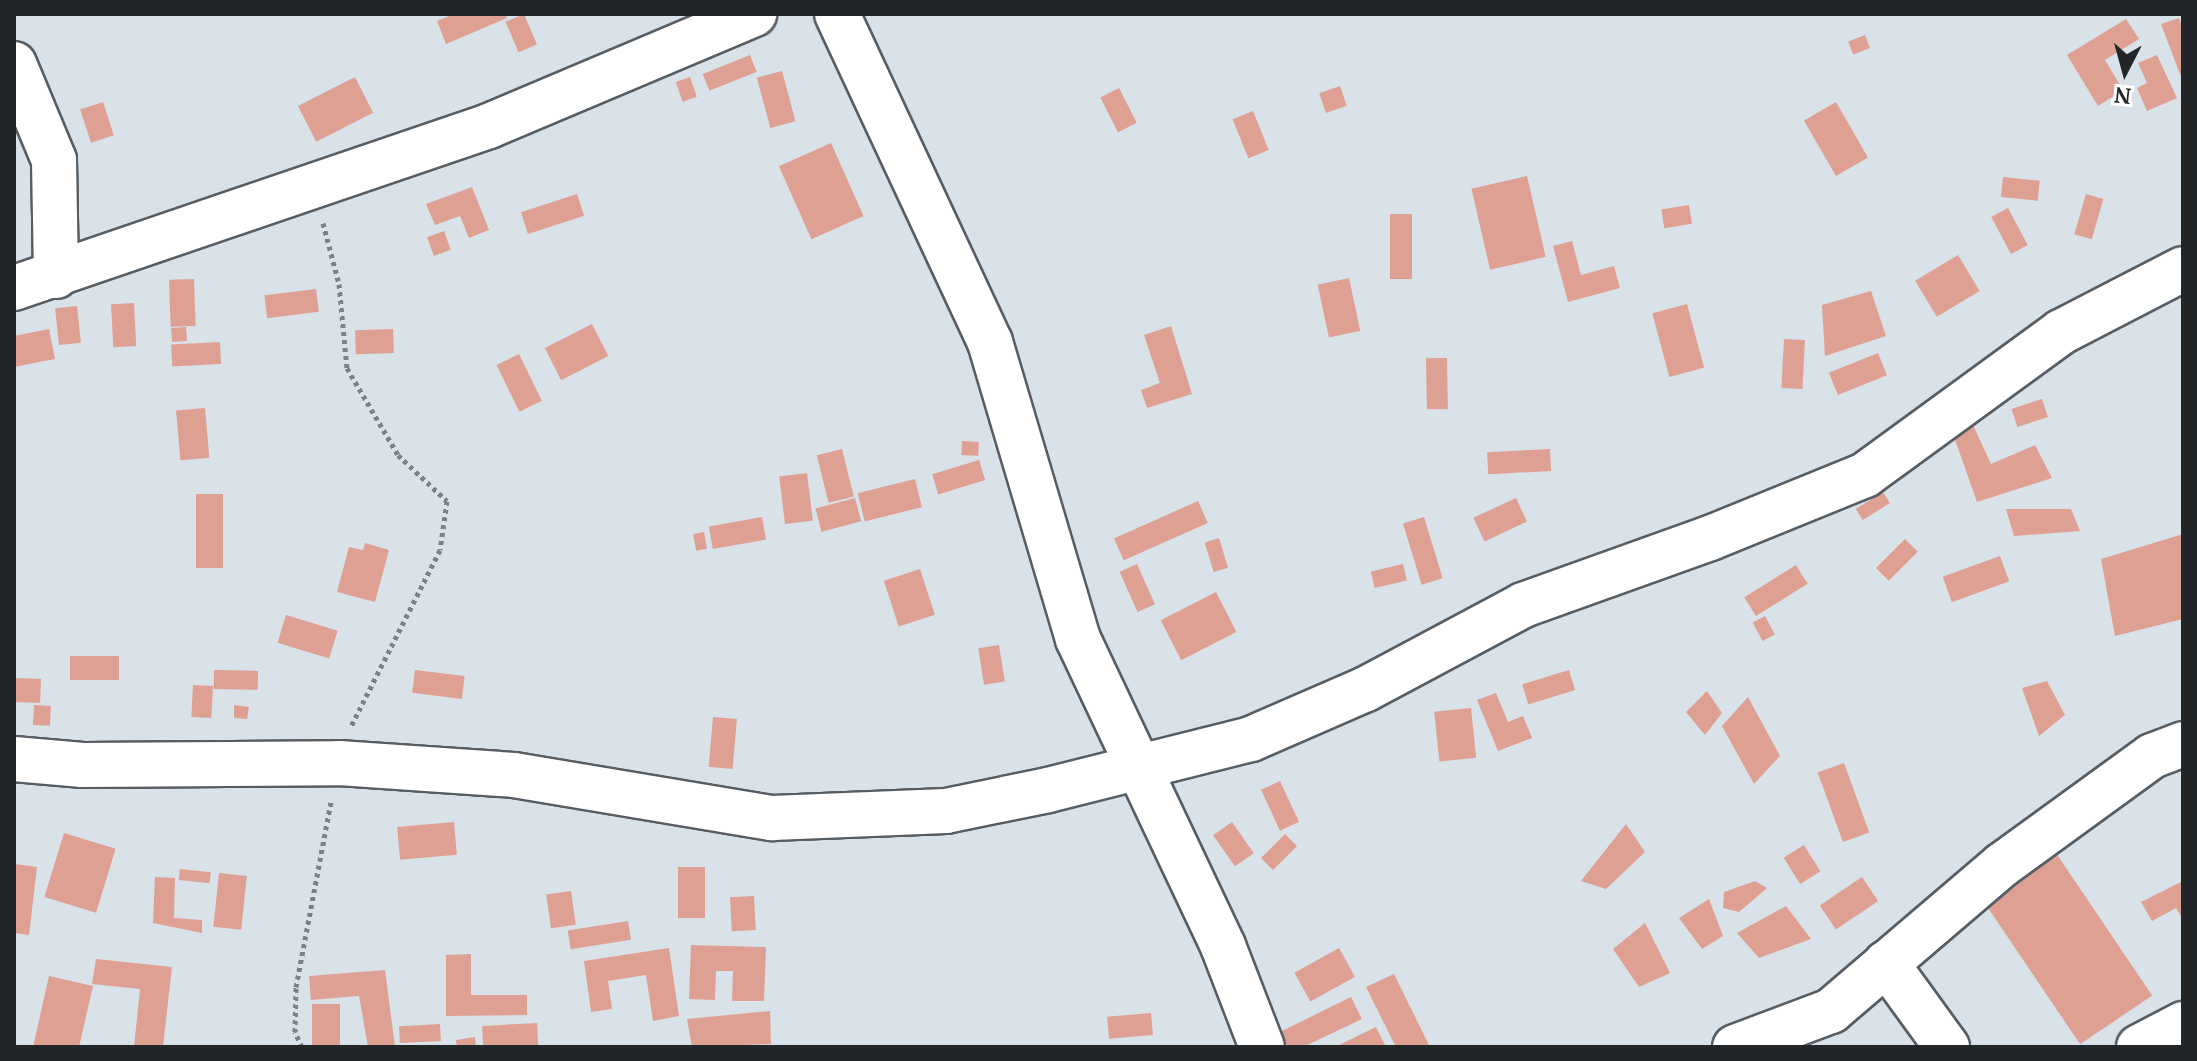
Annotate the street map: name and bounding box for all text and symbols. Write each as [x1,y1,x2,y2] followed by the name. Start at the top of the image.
[2085,32,2165,112] north arrow
[2113,81,2132,112] text: N

